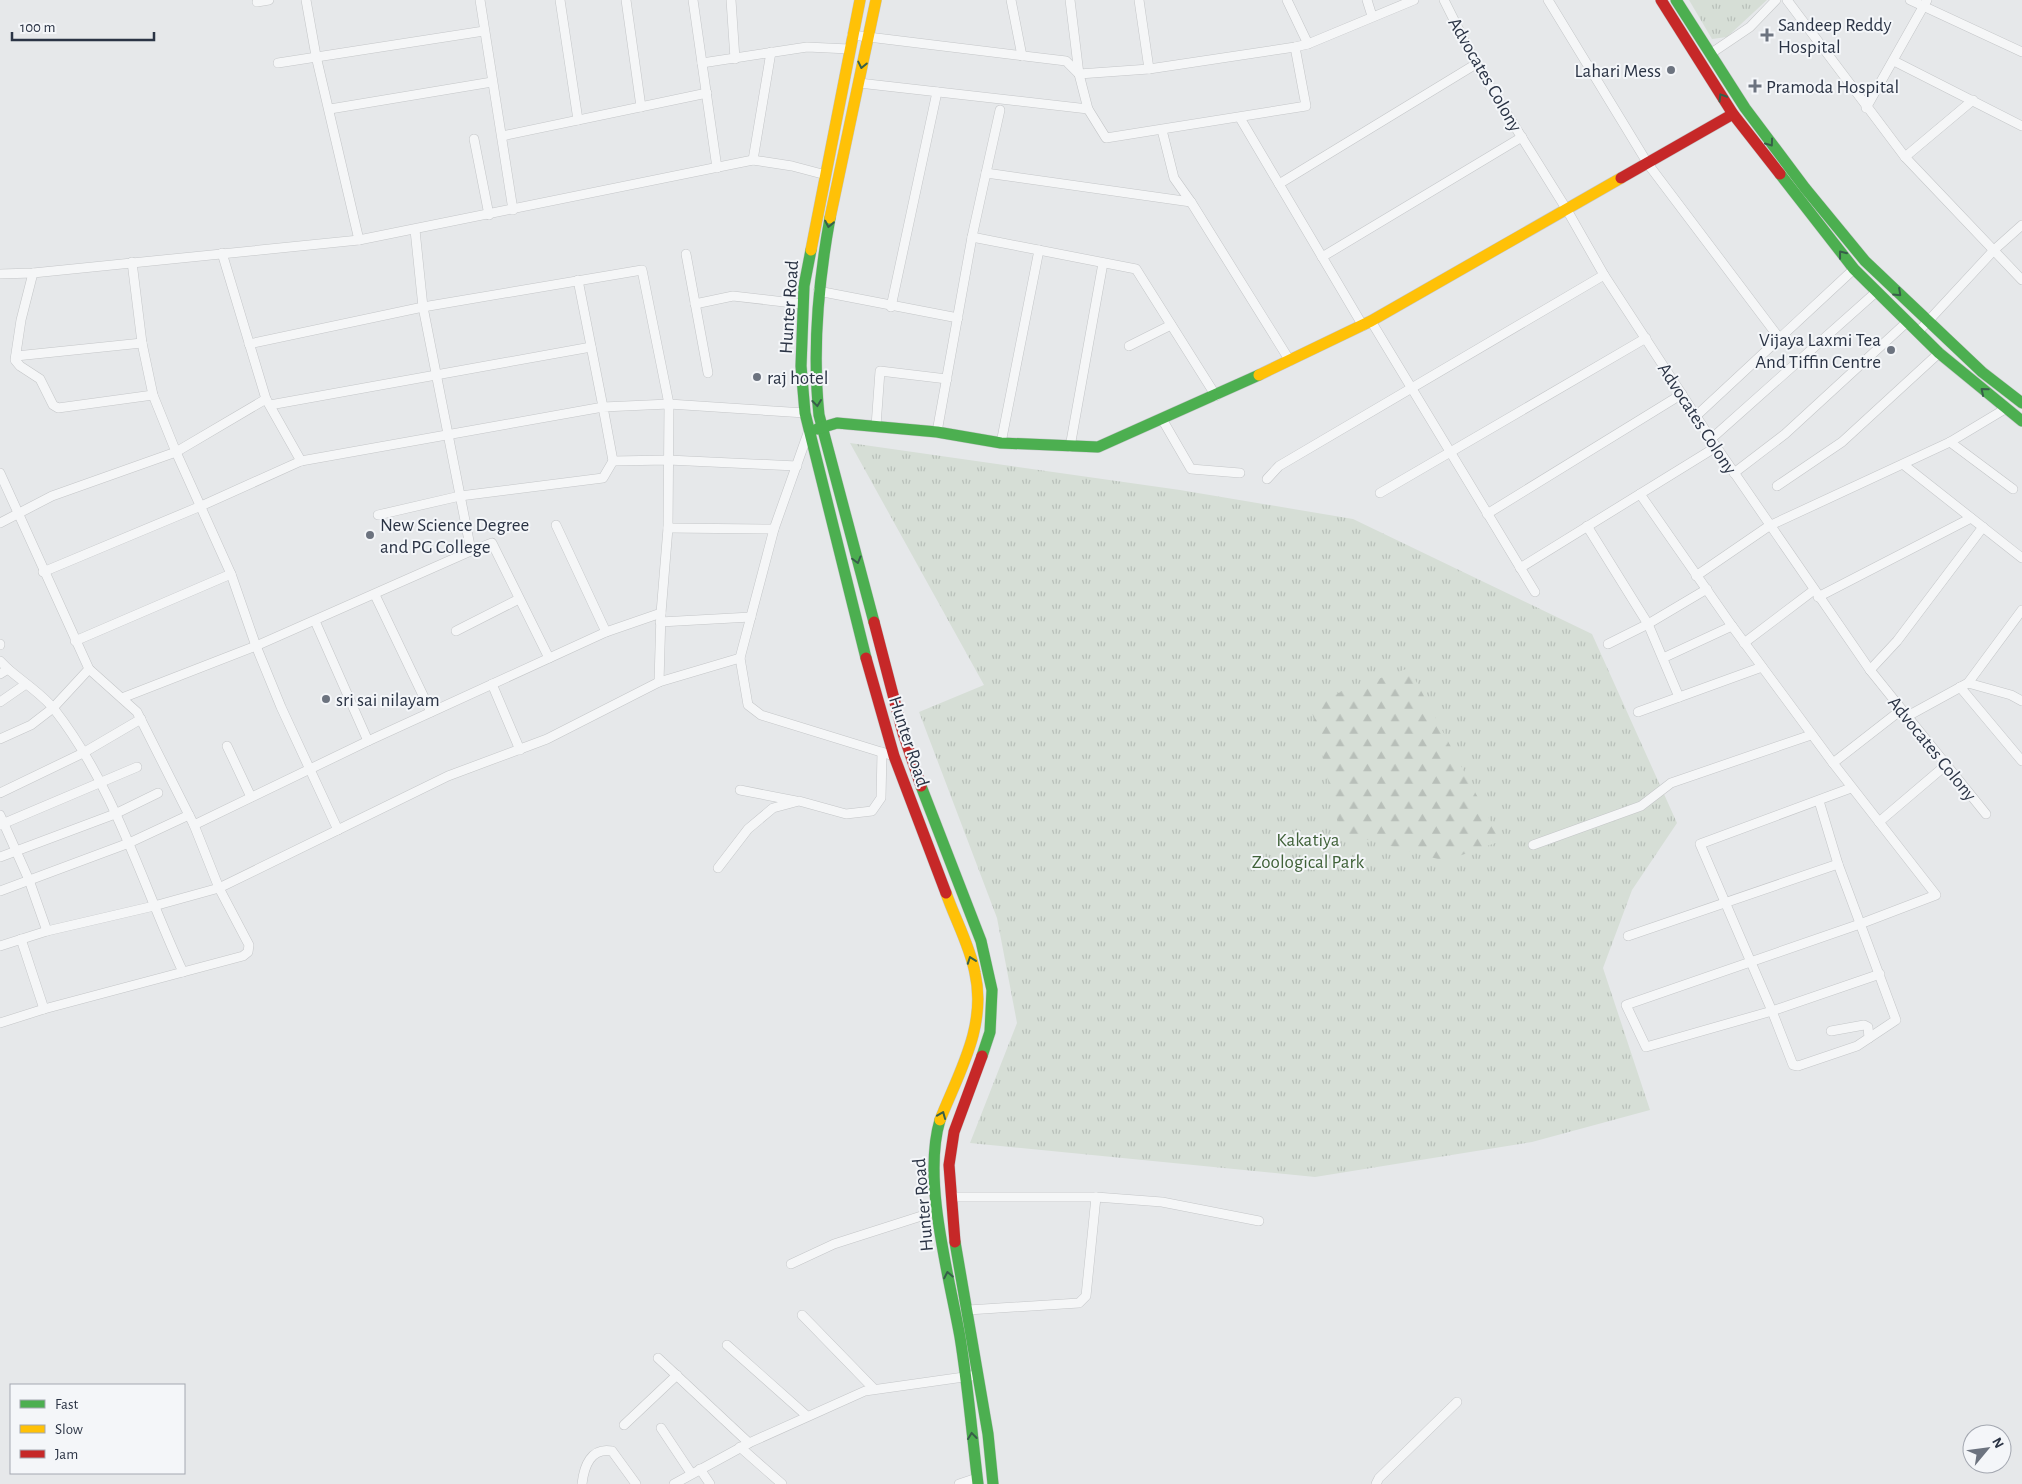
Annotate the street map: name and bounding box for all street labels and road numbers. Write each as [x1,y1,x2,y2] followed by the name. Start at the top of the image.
[1444,14,1525,135] street label: Advocates Colony
[777,260,802,355] street label: Hunter Road
[1654,360,1740,478] street label: Advocates Colony
[1884,693,1980,805] street label: Advocates Colony
[885,694,932,789] street label: Hunter Road
[910,1157,937,1252] street label: Hunter Road

